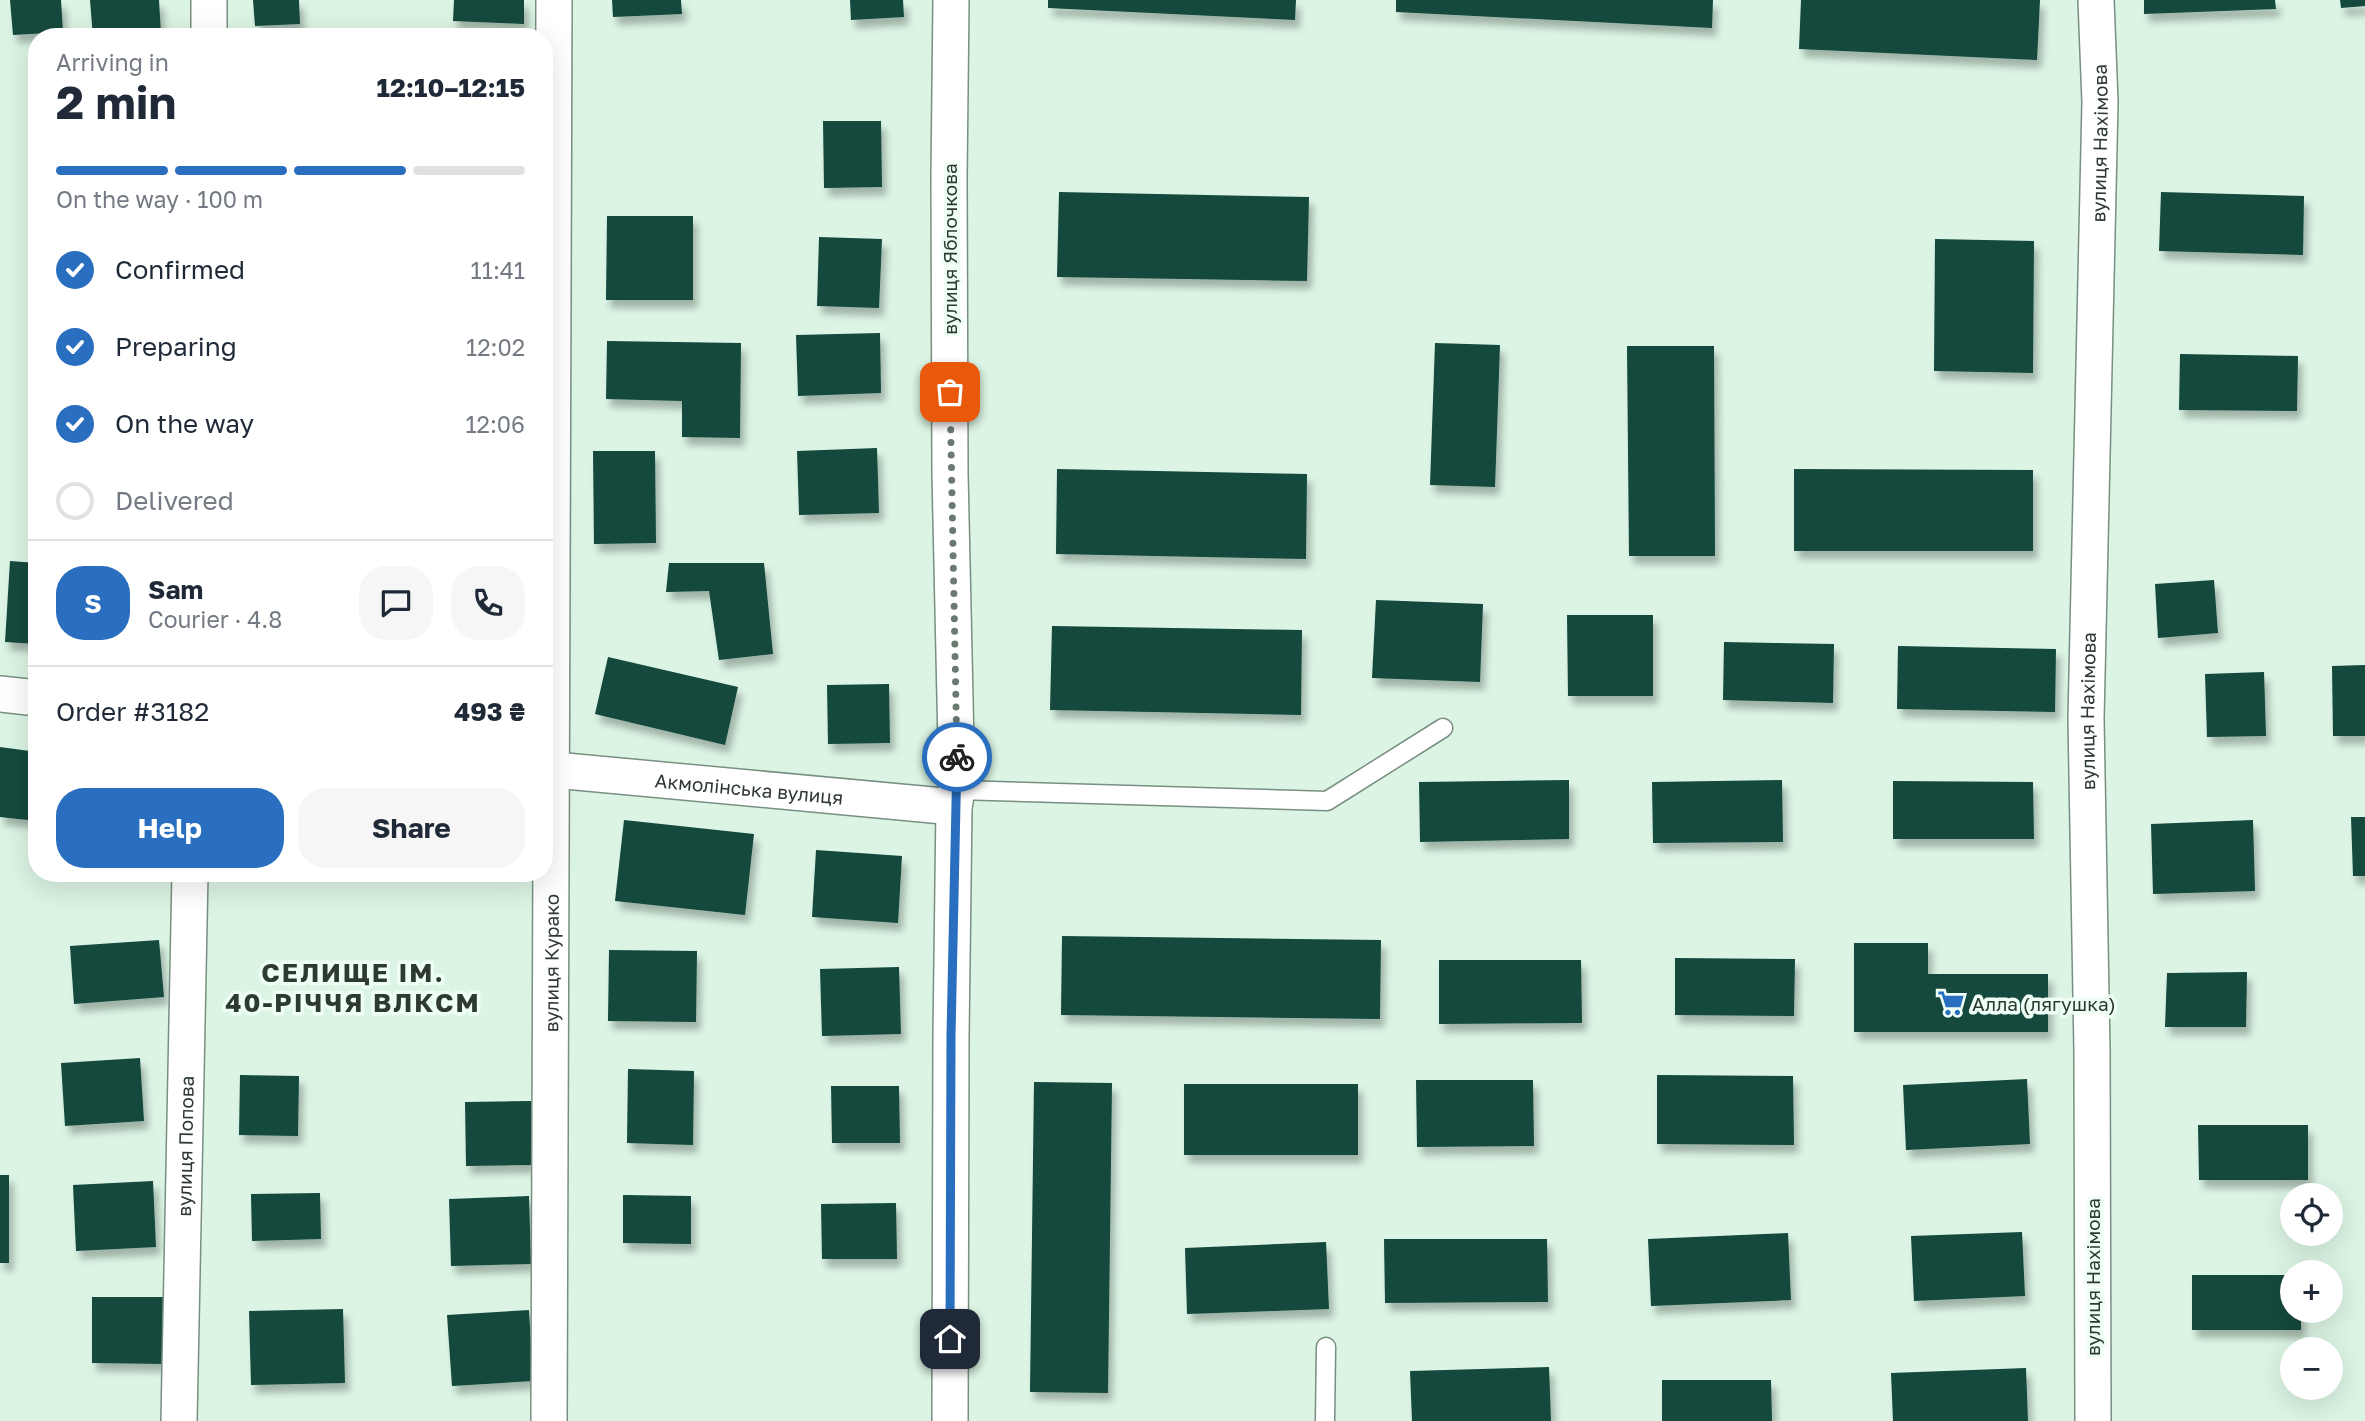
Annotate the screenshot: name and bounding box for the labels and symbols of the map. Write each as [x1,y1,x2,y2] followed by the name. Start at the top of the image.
[2086,64,2112,223] street label: вулиця Нахімова
[938,163,961,335] street label: вулиця Яблочкова
[920,362,980,422] pin
[2074,632,2099,790] street label: вулиця Нахімова
[922,722,992,792] courier
[654,768,844,808] street label: Акмолінська вулиця
[539,894,562,1032] street label: вулиця Курако
[225,957,481,1018] district label: СЕЛИЩЕ ІМ. 40-РІЧЧЯ ВЛКСМ
[1936,988,1966,1018] supermarket icon: Алла (лягушка)
[1972,992,2116,1015] place label: Алла (лягушка)
[172,1075,197,1217] street label: вулиця Попова
[2081,1198,2104,1356] street label: вулиця Нахімова
[920,1309,980,1369] pin

